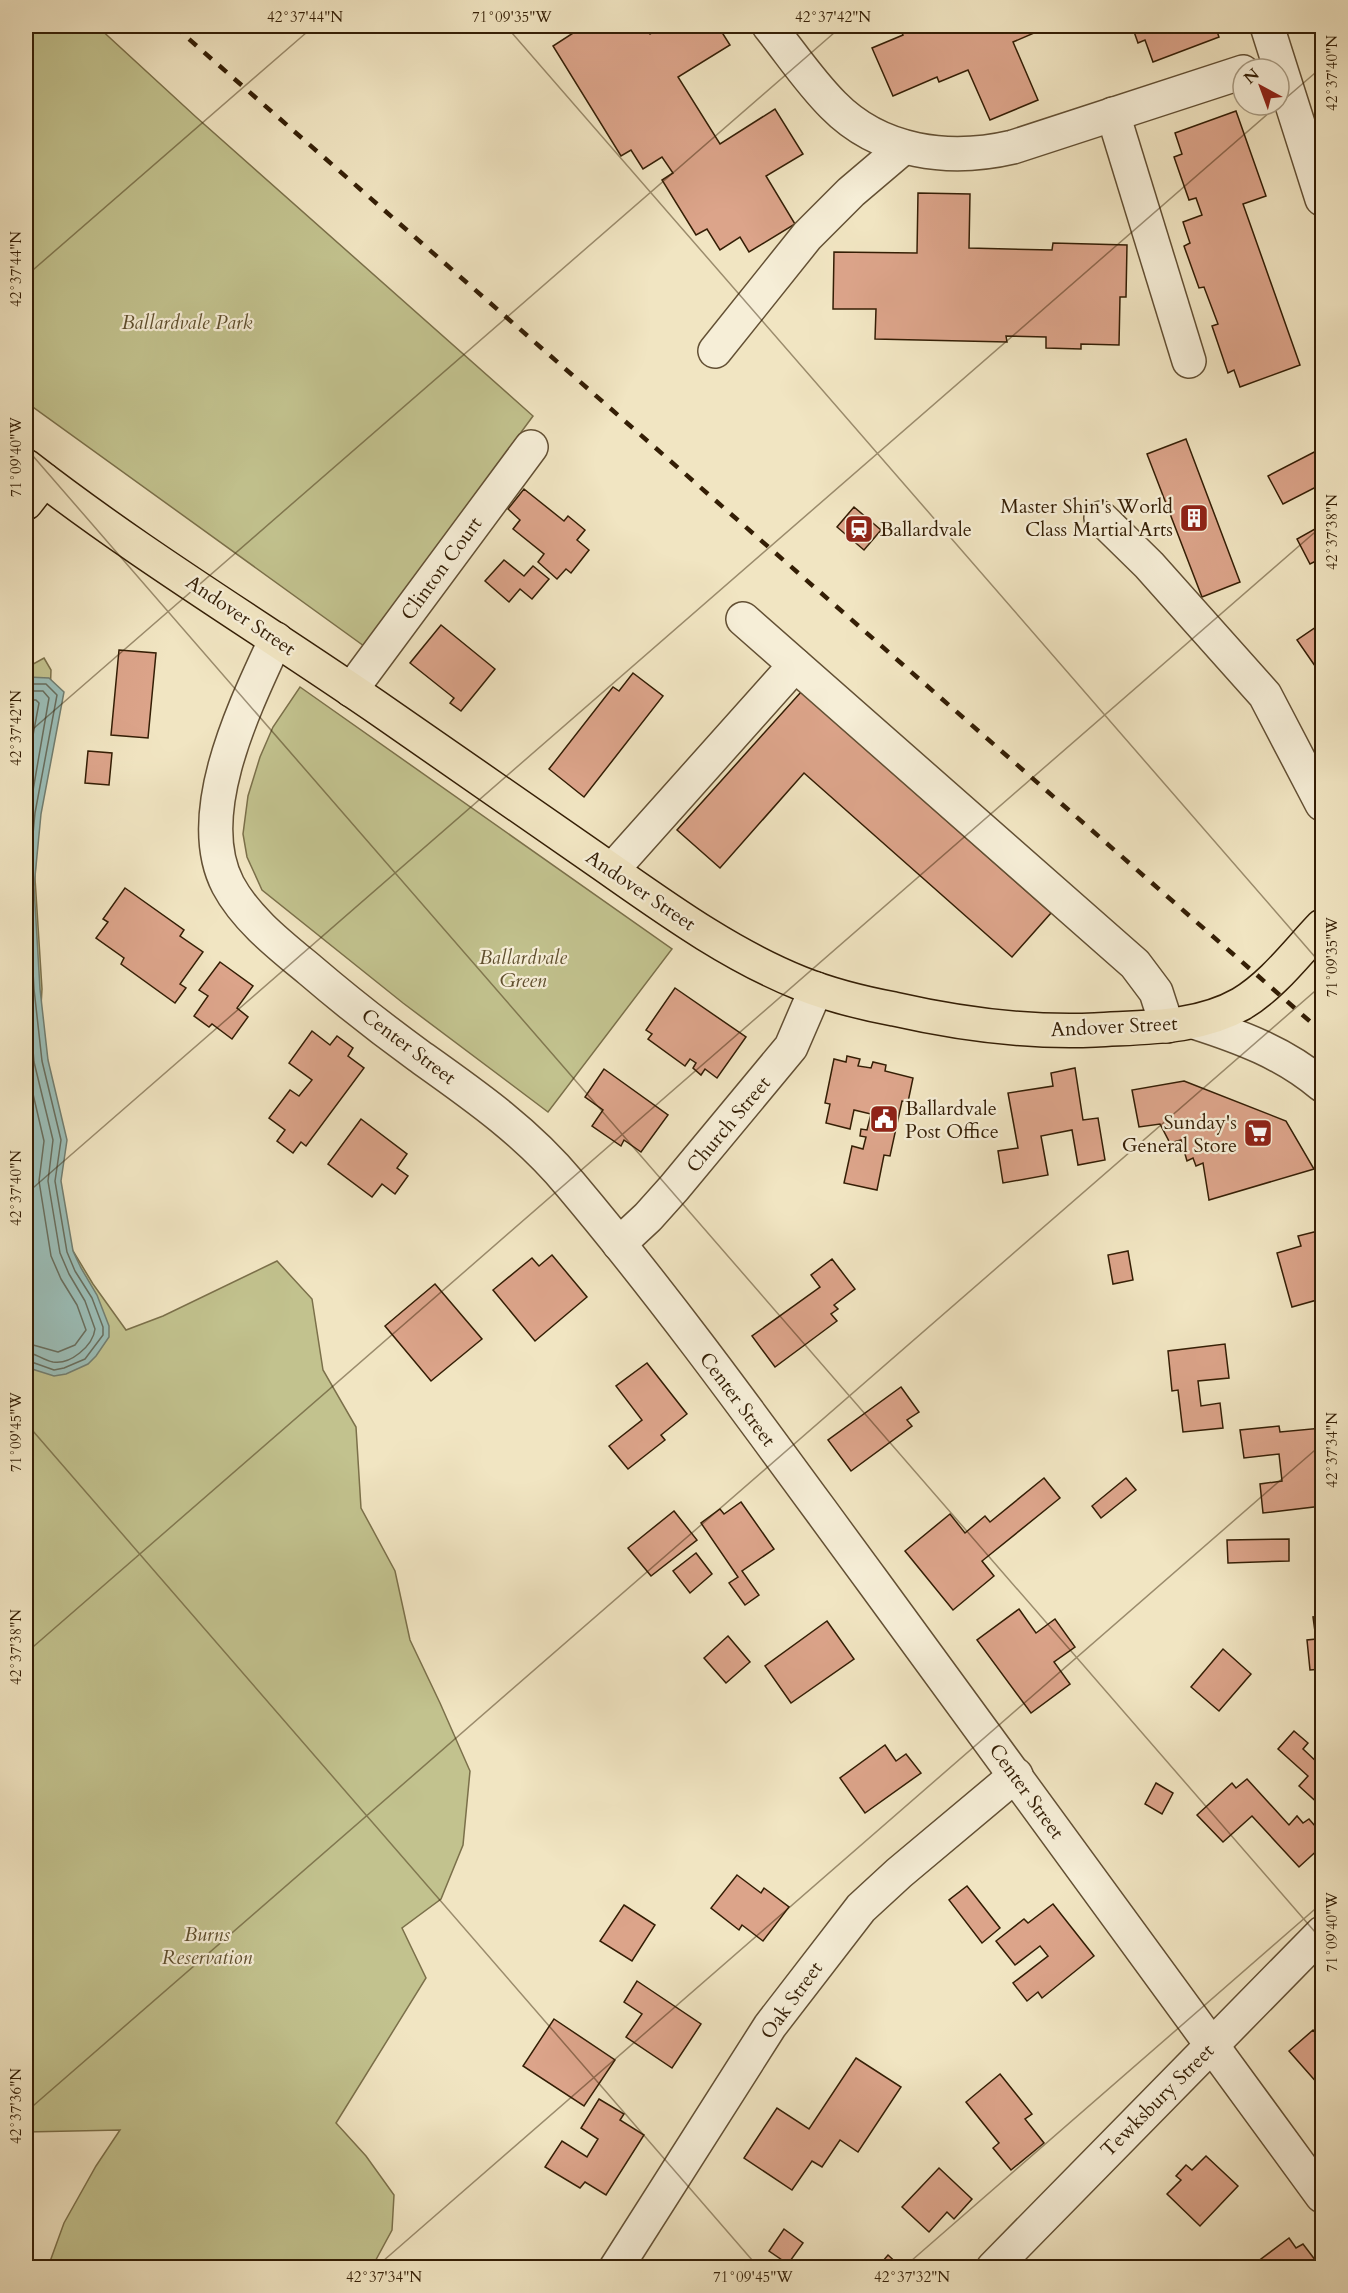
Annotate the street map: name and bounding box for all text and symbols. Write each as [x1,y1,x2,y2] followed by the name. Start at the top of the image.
[267,7,343,27] text: 42°37'44"N
[472,7,552,27] text: 71°09'35"W
[795,7,871,27] text: 42°37'42"N
[1322,35,1342,111] text: 42°37'40"N
[1231,57,1291,117] north arrow
[1239,64,1264,89] text: N
[6,231,26,307] text: 42°37'44"N
[122,309,253,336] park label: Ballardvale Park
[6,417,26,497] text: 71°09'40"W
[1000,493,1173,543] place label: Master Shin's World Class Martial Arts
[1322,494,1342,570] text: 42°37'38"N
[1178,502,1210,534] building icon: Master Shin's World Class Martial Arts
[395,510,489,626] street label: Clinton Court
[843,513,875,545] station icon: Ballardvale
[880,516,972,543] place label: Ballardvale
[181,569,301,663] street label: Andover Street
[6,690,26,766] text: 42°37'42"N
[581,844,701,938] street label: Andover Street
[1322,917,1342,997] text: 71°09'35"W
[479,944,567,994] park label: Ballardvale Green
[356,1002,462,1091] street label: Center Street
[1050,1010,1179,1043] street label: Andover Street
[680,1070,777,1178] street label: Church Street
[905,1095,999,1145] place label: Ballardvale Post Office
[868,1103,900,1135] public building icon: Ballardvale Post Office
[1122,1109,1237,1159] place label: Sunday's General Store
[1242,1117,1274,1149] supermarket icon: Sunday's General Store
[6,1150,26,1226] text: 42°37'40"N
[693,1346,782,1453] street label: Center Street
[6,1392,26,1472] text: 71°09'45"W
[1322,1412,1342,1488] text: 42°37'34"N
[6,1609,26,1685] text: 42°37'38"N
[983,1738,1071,1845] street label: Center Street
[1322,1892,1342,1972] text: 71°09'40"W
[162,1921,253,1971] park label: Burns Reservation
[754,1955,829,2045] street label: Oak Street
[1095,2037,1220,2163] street label: Tewksbury Street
[6,2068,26,2144] text: 42°37'36"N
[346,2267,422,2287] text: 42°37'34"N
[713,2267,793,2287] text: 71°09'45"W
[874,2267,950,2287] text: 42°37'32"N

